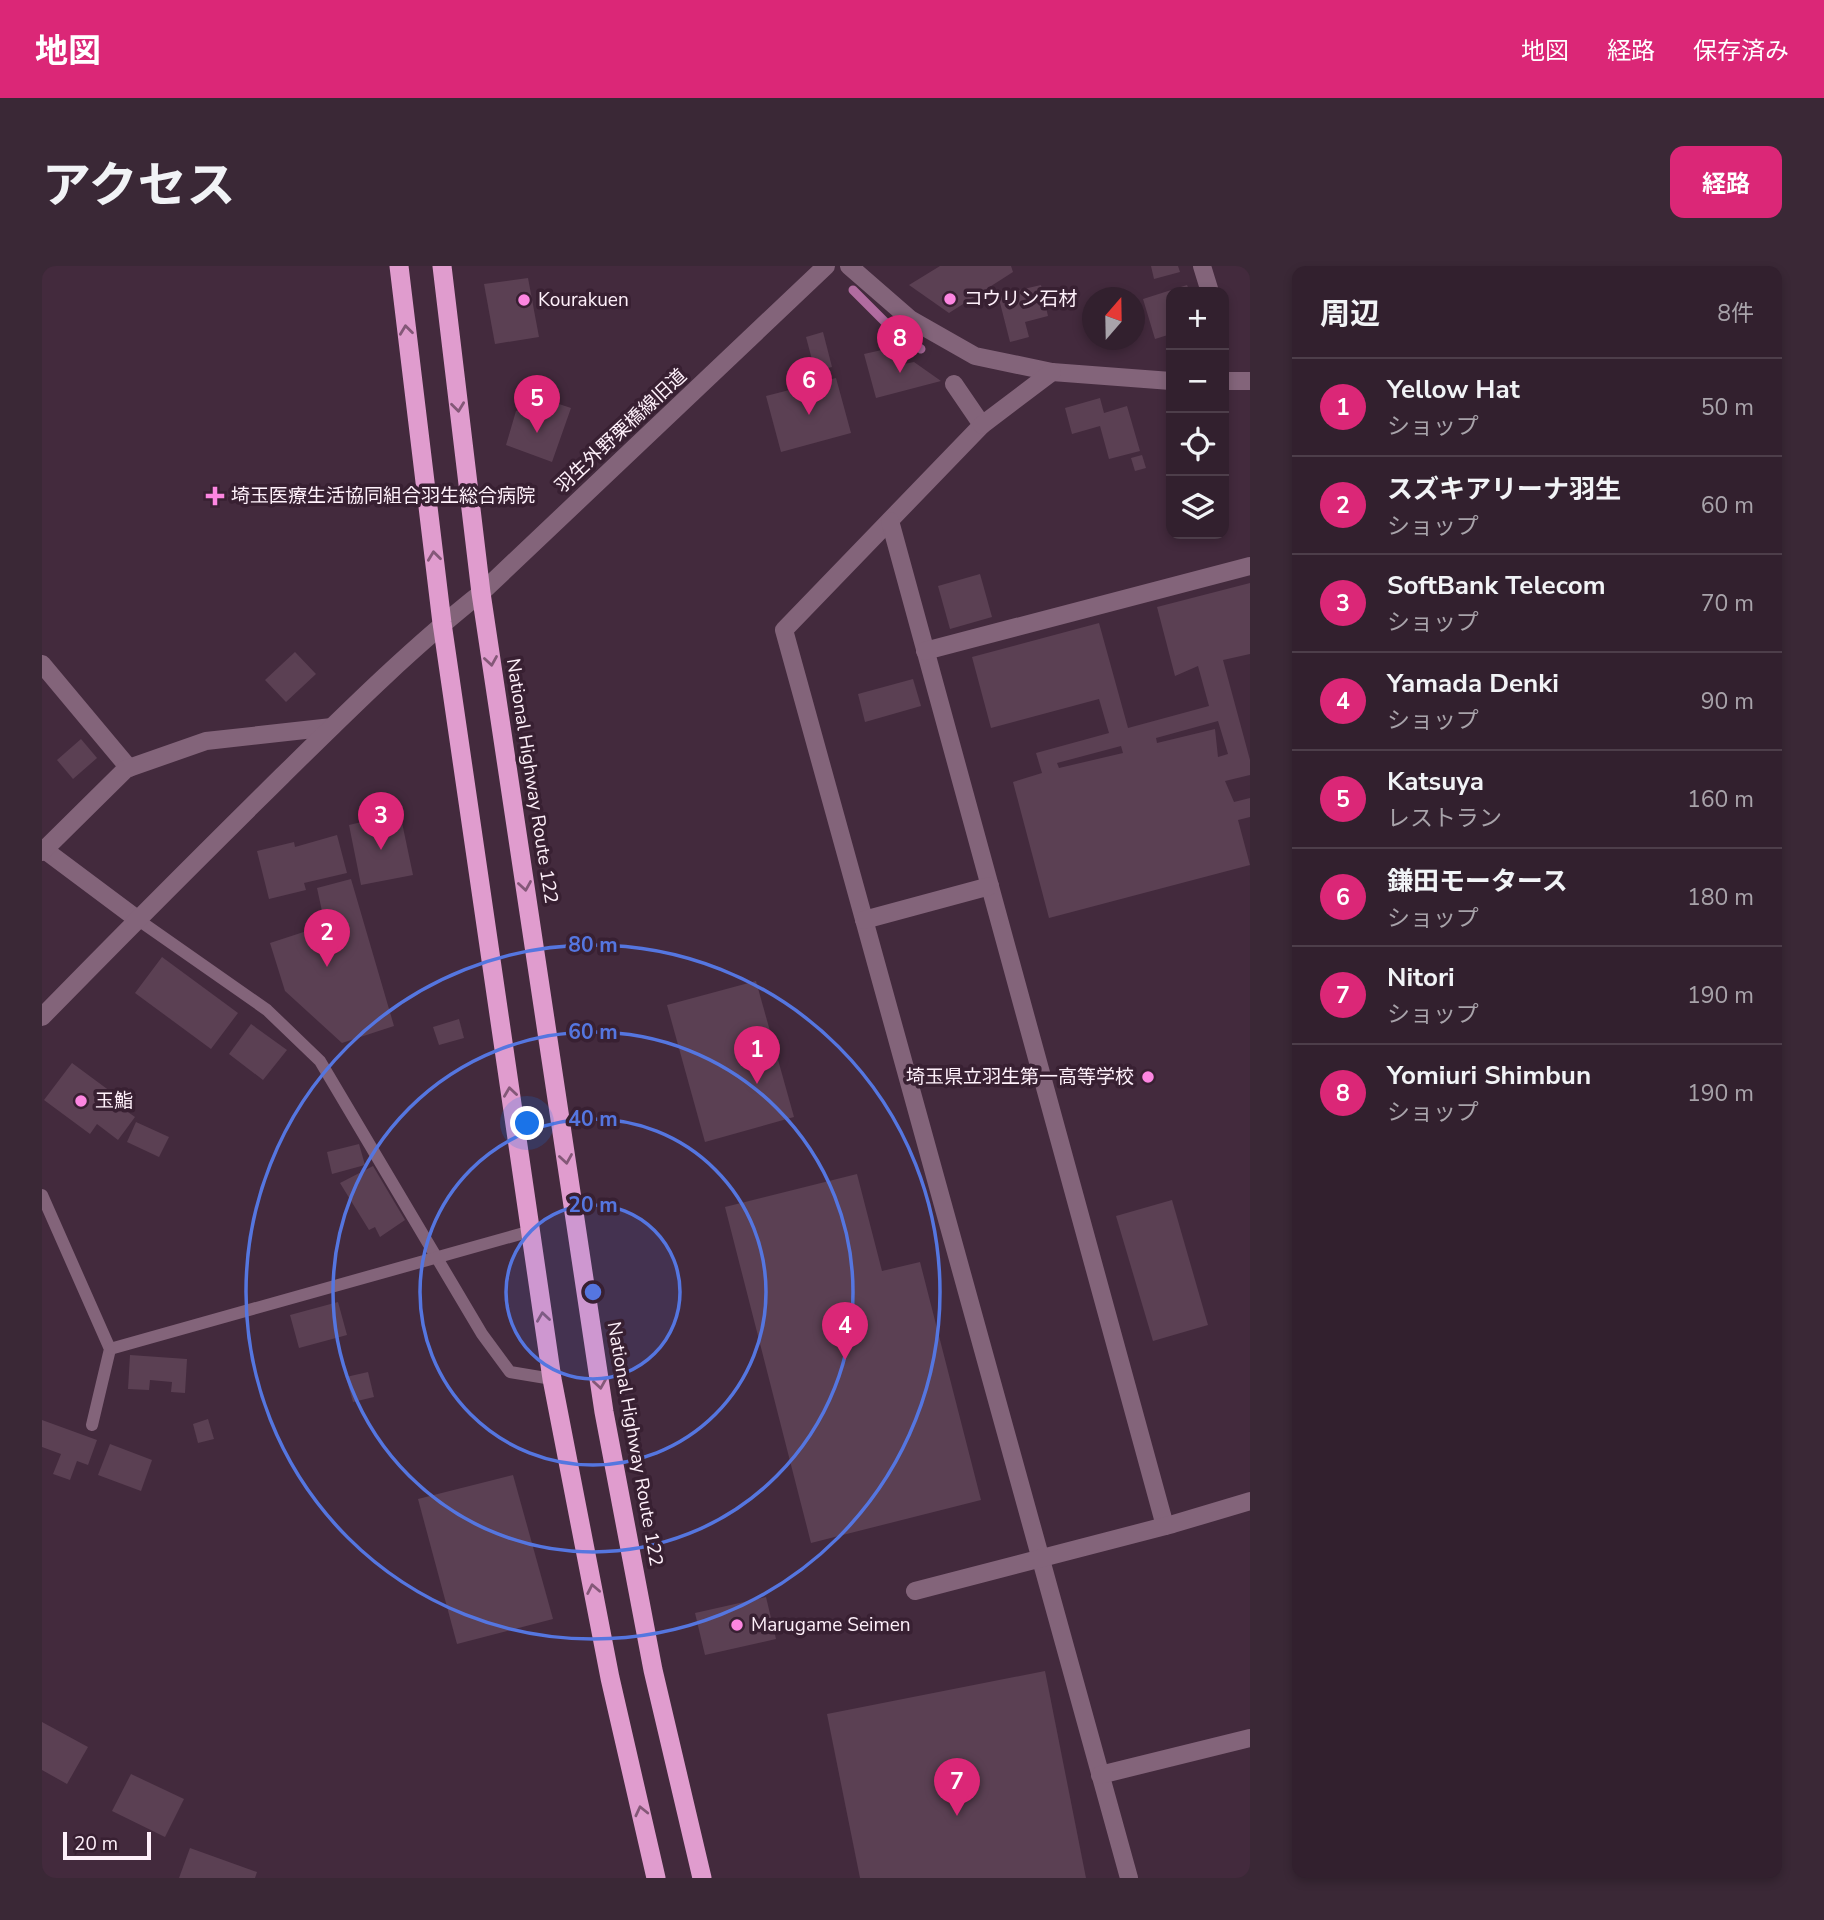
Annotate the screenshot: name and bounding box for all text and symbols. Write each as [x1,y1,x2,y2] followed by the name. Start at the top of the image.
[35,29,101,74] text: 地図
[1521,35,1569,67] text: 地図
[1607,35,1655,67] text: 経路
[1693,35,1789,67] text: 保存済み
[1670,146,1782,218] button: 経路
[42,152,236,219] text: アクセス
[964,286,1077,312] place label: コウリン石材
[538,287,629,313] place label: Kourakuen
[1082,287,1145,350] north arrow
[1166,287,1229,539] map controls
[1166,287,1229,350] button: +
[942,291,958,307] marker: コウリン石材
[516,292,532,308] marker: Kourakuen
[1320,294,1380,335] text: 周辺
[1717,298,1754,329] text: 8件
[877,315,923,373] pin: 8
[399,324,414,336] one-way arrow
[1166,350,1229,413] button: −
[786,357,832,415] pin: 6
[550,363,692,499] street label: 羽生外野栗橋線旧道
[1387,372,1520,407] text: Yellow Hat
[514,375,560,433] pin: 5
[1336,392,1350,423] text: 1
[1701,392,1754,423] text: 50 m
[451,401,466,413] one-way arrow
[1387,411,1479,442] text: ショップ
[1166,413,1229,476] button: locate
[1387,472,1621,507] text: スズキアリーナ羽生
[1166,476,1229,539] button: layers
[231,483,535,509] place label: 埼玉医療生活協同組合羽生総合病院
[205,486,225,506] marker: 埼玉医療生活協同組合羽生総合病院
[1336,490,1350,521] text: 2
[1701,490,1754,521] text: 60 m
[1387,511,1479,542] text: ショップ
[426,550,441,562] one-way arrow
[1387,568,1606,603] text: SoftBank Telecom
[1336,588,1350,619] text: 3
[1701,588,1754,619] text: 70 m
[1387,607,1479,638] text: ショップ
[483,655,498,666] one-way arrow
[500,657,564,905] street label: National Highway Route 122
[1387,666,1559,701] text: Yamada Denki
[1336,686,1350,717] text: 4
[1701,686,1754,717] text: 90 m
[1387,705,1479,736] text: ショップ
[1387,764,1484,799] text: Katsuya
[1336,784,1350,815] text: 5
[1687,784,1754,815] text: 160 m
[358,792,404,850] pin: 3
[1387,803,1502,834] text: レストラン
[1387,864,1568,899] text: 鎌田モータース
[517,880,532,891] one-way arrow
[1336,882,1350,913] text: 6
[1687,882,1754,913] text: 180 m
[1387,903,1479,934] text: ショップ
[304,909,350,967] pin: 2
[568,931,618,959] text: 80 m
[1387,960,1455,995] text: Nitori
[1336,980,1350,1011] text: 7
[1687,980,1754,1011] text: 190 m
[1387,999,1479,1030] text: ショップ
[568,1018,618,1046] text: 60 m
[734,1026,780,1084] pin: 1
[1387,1058,1591,1093] text: Yomiuri Shimbun
[906,1064,1134,1090] place label: 埼玉県立羽生第一高等学校
[1140,1069,1156,1085] marker: 埼玉県立羽生第一高等学校
[1336,1078,1350,1109] text: 8
[1687,1078,1754,1109] text: 190 m
[503,1086,518,1098] one-way arrow
[95,1088,133,1114] place label: 玉鮨
[73,1093,89,1109] marker: 玉鮨
[1387,1097,1479,1128] text: ショップ
[568,1105,618,1133] text: 40 m
[510,1106,544,1140] your location
[558,1153,573,1165] one-way arrow
[568,1191,618,1219] text: 20 m
[581,1280,605,1304] centre of rings
[822,1302,868,1360] pin: 4
[536,1311,551,1323] one-way arrow
[601,1320,669,1568] street label: National Highway Route 122
[592,1378,607,1390] one-way arrow
[586,1583,601,1595] one-way arrow
[751,1612,911,1638] place label: Marugame Seimen
[729,1617,745,1633] marker: Marugame Seimen
[934,1758,980,1816] pin: 7
[634,1805,649,1817] one-way arrow
[63,1829,150,1861] scale bar
[74,1831,118,1857] text: 20 m

